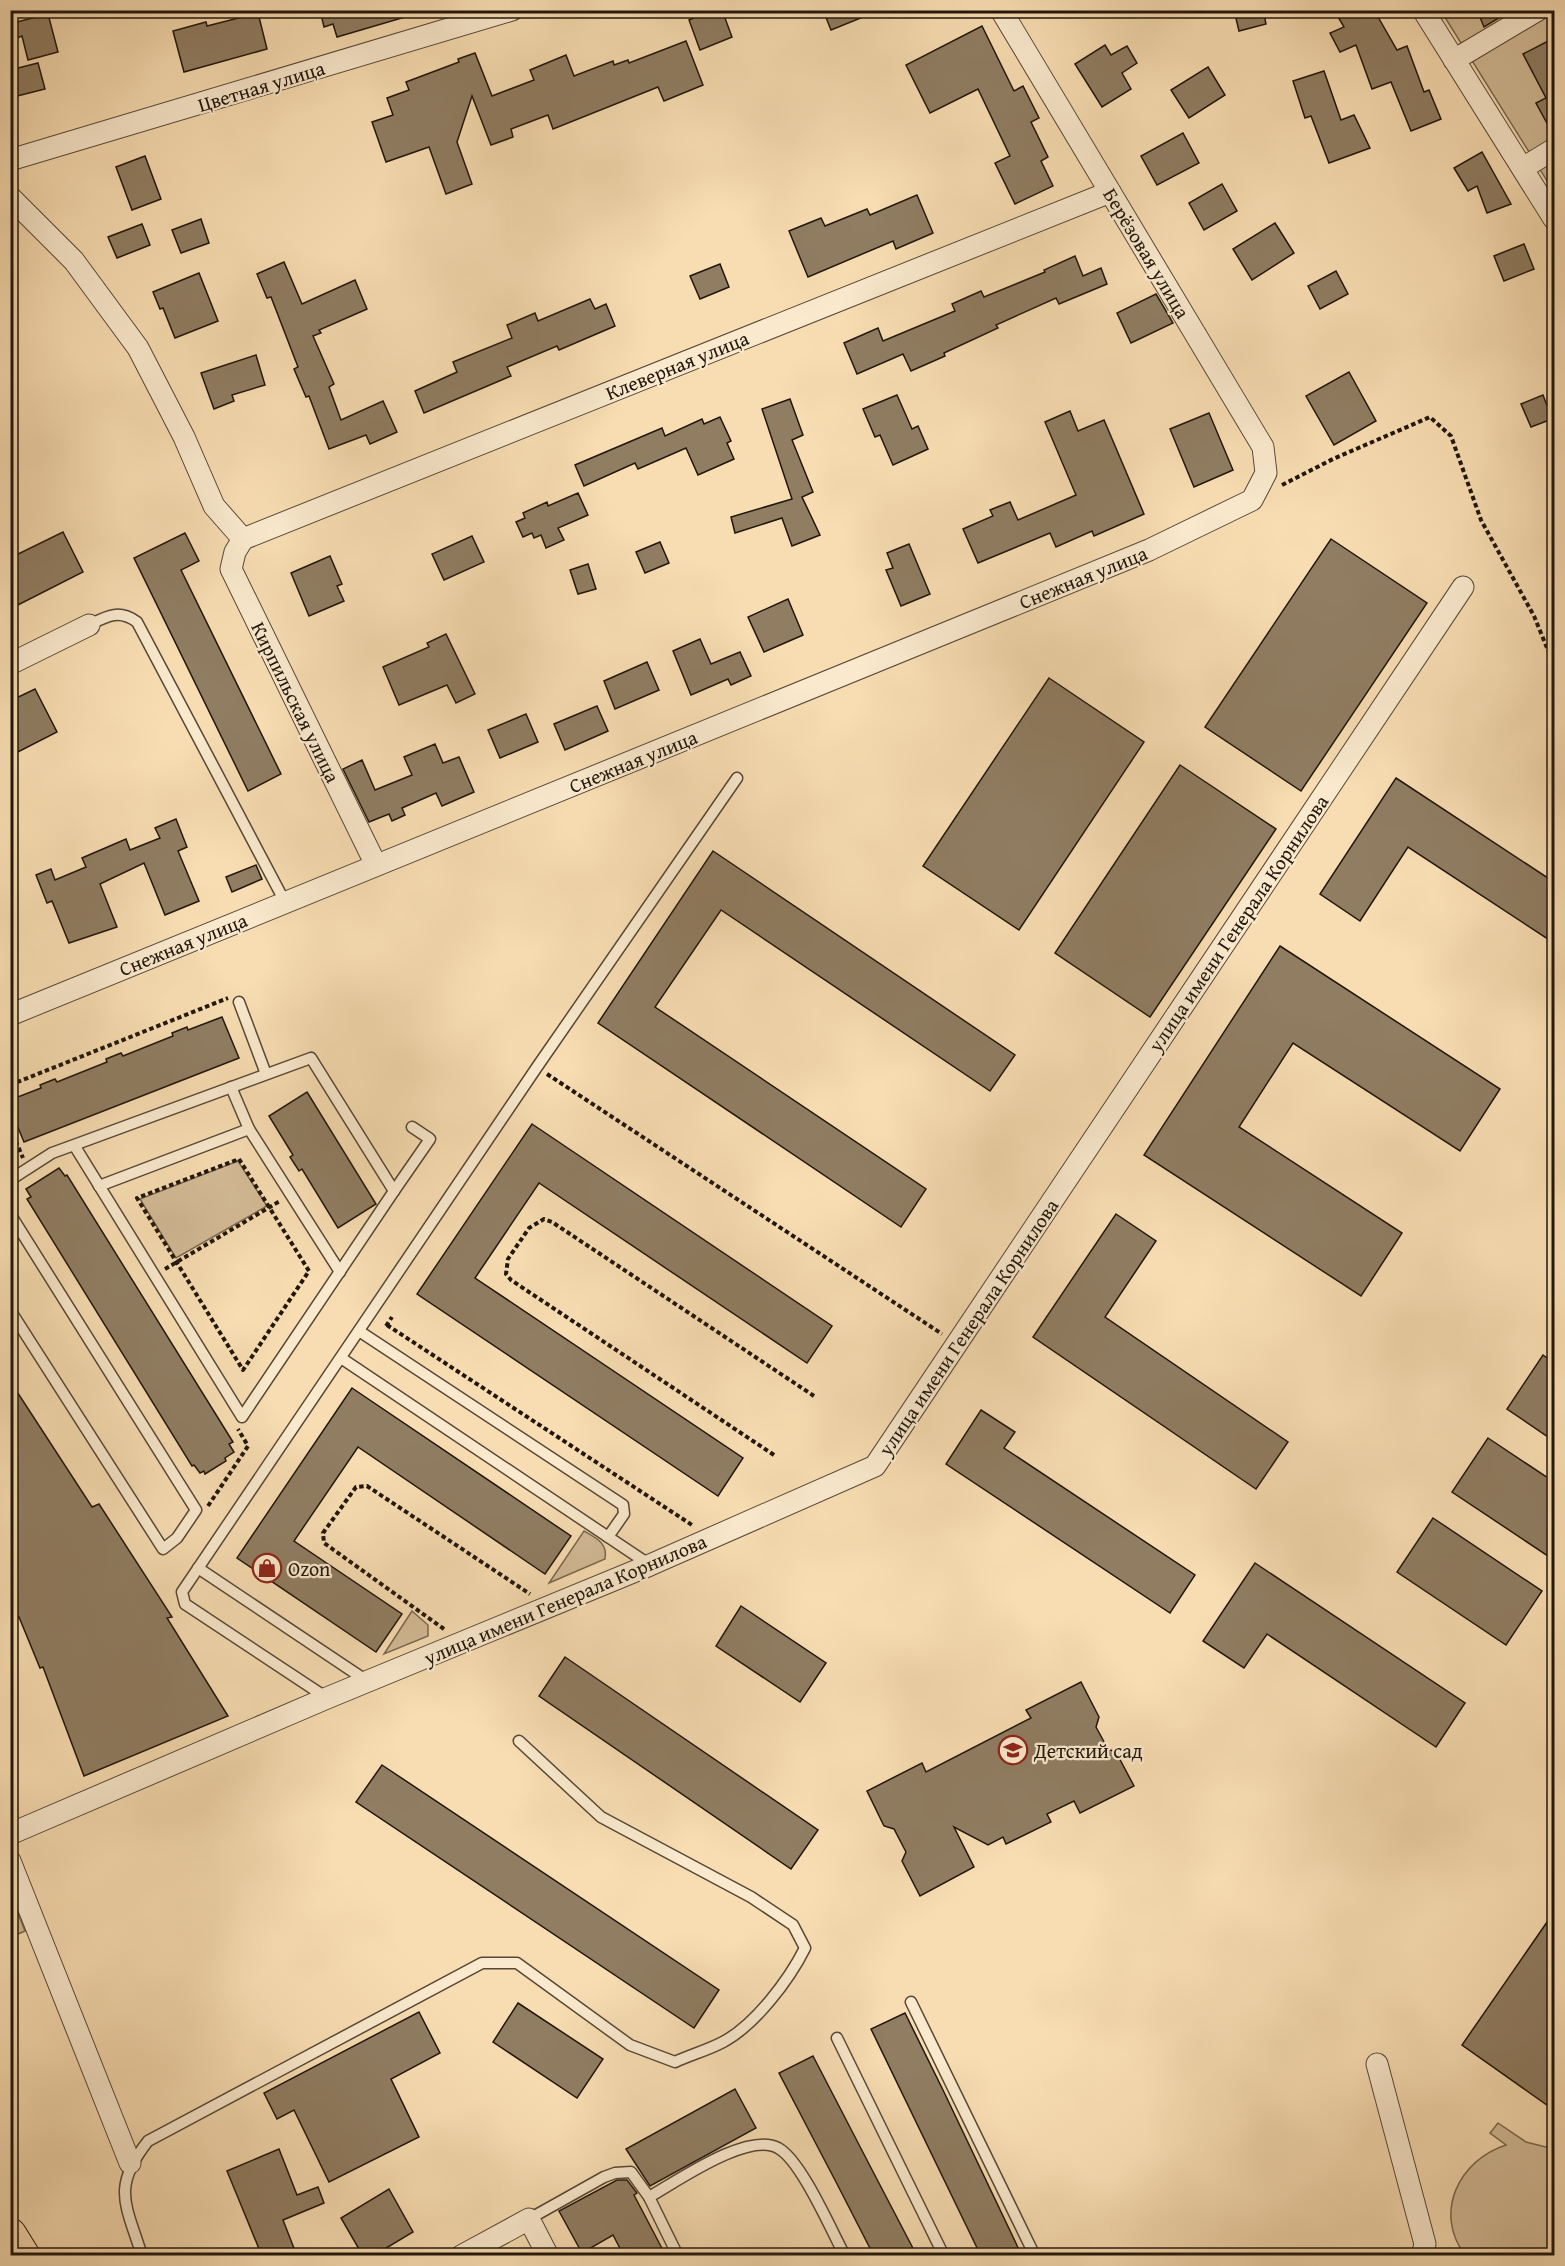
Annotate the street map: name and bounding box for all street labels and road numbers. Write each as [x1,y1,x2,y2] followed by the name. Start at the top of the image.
[194,53,328,119] street label: Цветная улица
[1097,182,1198,324] street label: Берёзовая улица
[601,323,753,407] street label: Клеверная улица
[1014,538,1152,616] street label: Снежная улица
[244,617,348,788] street label: Кирпильская улица
[564,722,702,800] street label: Снежная улица
[1140,788,1335,1058] street label: улица имени Генерала Корнилова
[114,905,252,983] street label: Снежная улица
[870,1192,1065,1462] street label: улица имени Генерала Корнилова
[418,1526,711,1672] street label: улица имени Генерала Корнилова

